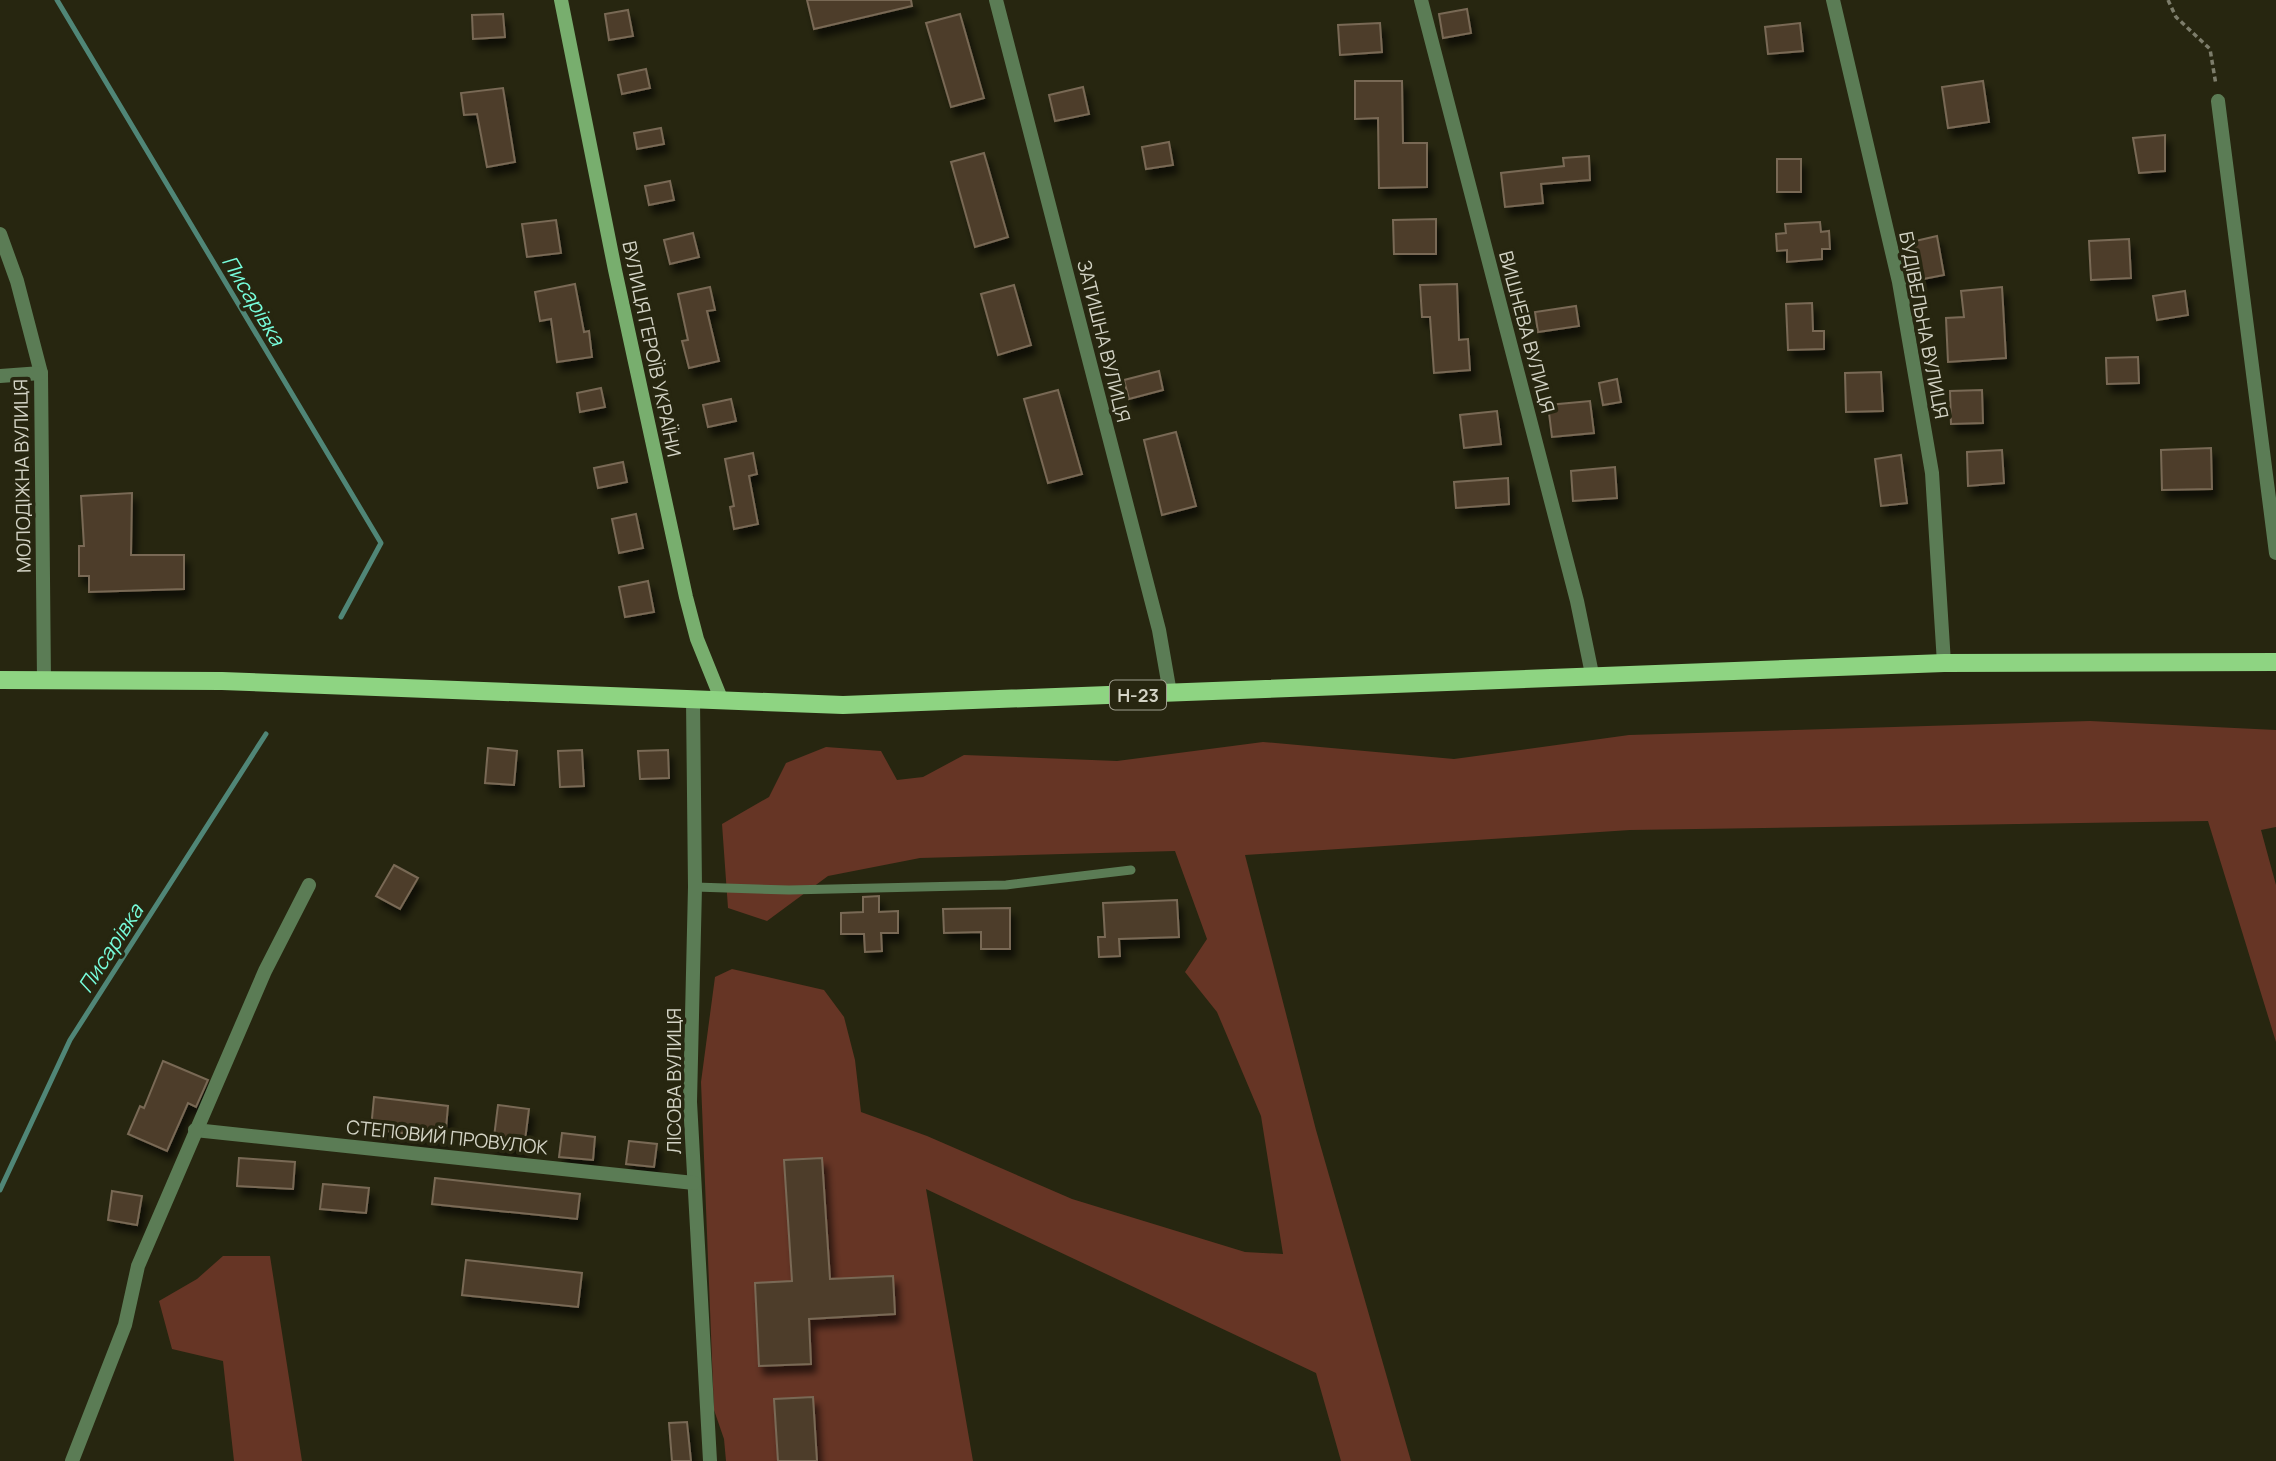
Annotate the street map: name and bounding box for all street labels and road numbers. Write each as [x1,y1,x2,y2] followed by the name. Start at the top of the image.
[1893,229,1955,421] street label: БУДІВЕЛЬНА ВУЛИЦЯ
[616,239,688,459] street label: ВУЛИЦЯ ГЕРОЇВ УКРАЇНИ
[1493,248,1561,416] street label: ВИШНЕВА ВУЛИЦЯ
[1071,257,1137,425] street label: ЗАТИШНА ВУЛИЦЯ
[7,379,37,573] street label: МОЛОДІЖНА ВУЛИЦЯ
[1110,680,1166,710] road number: Н-23
[661,1008,687,1154] street label: ЛІСОВА ВУЛИЦЯ
[345,1113,550,1161] street label: СТЕПОВИЙ ПРОВУЛОК

